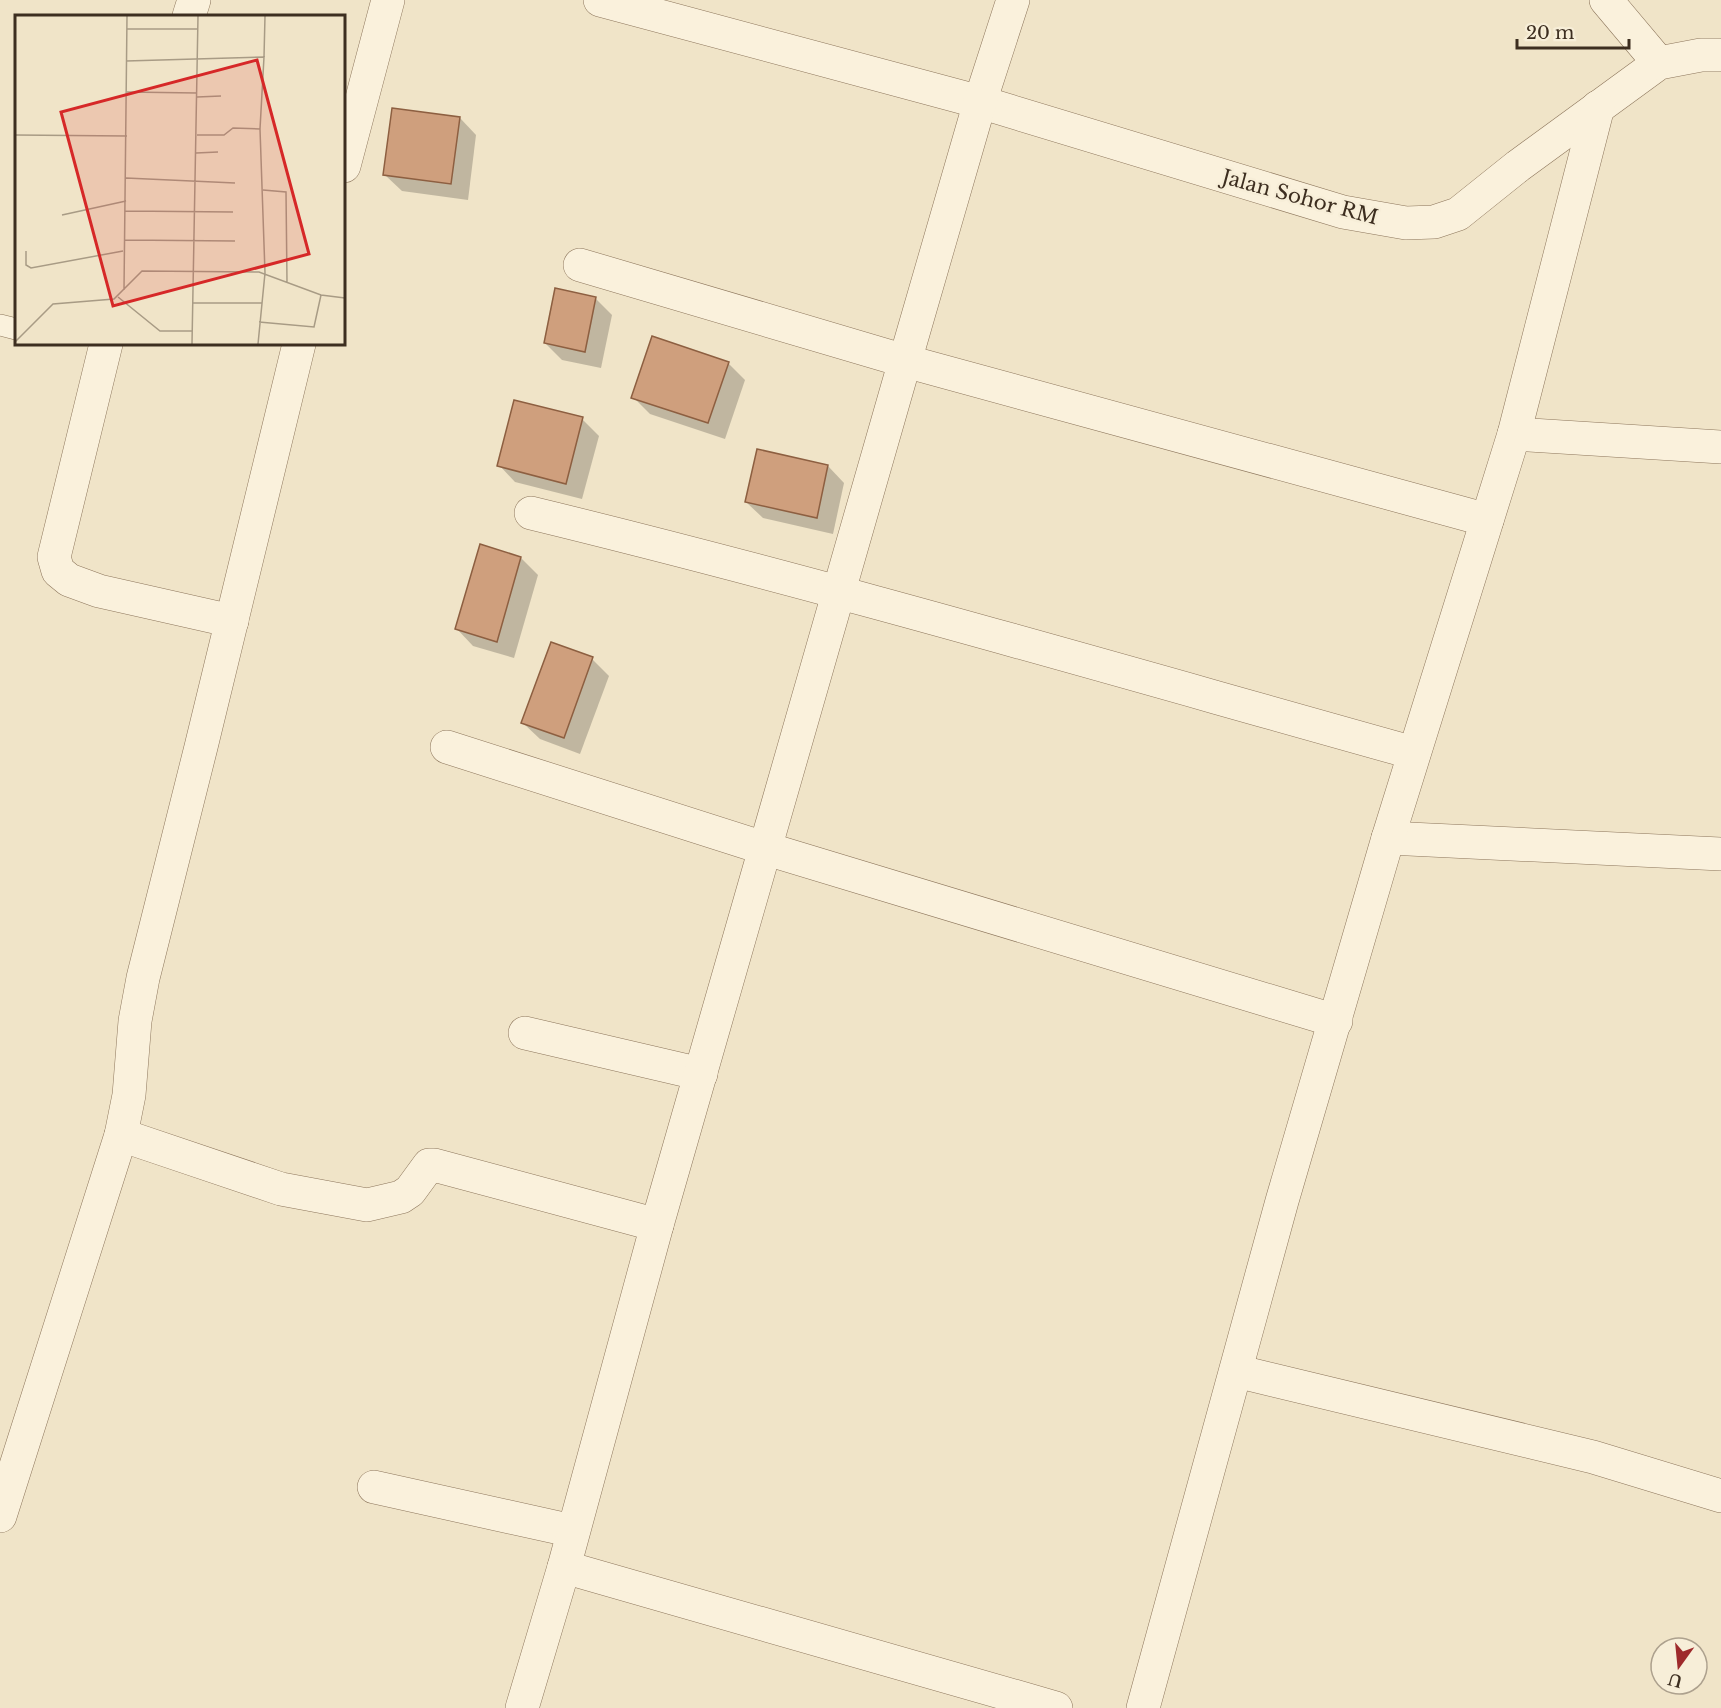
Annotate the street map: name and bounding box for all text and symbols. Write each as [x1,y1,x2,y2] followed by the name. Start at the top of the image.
[1517,12,1630,50] scale bar
[15,15,345,345] inset map
[1526,22,1574,44] text: 20 m
[1216,164,1381,229] street label: Jalan Sohor RM
[1649,1636,1709,1696] north arrow
[1666,1669,1685,1692] text: U

